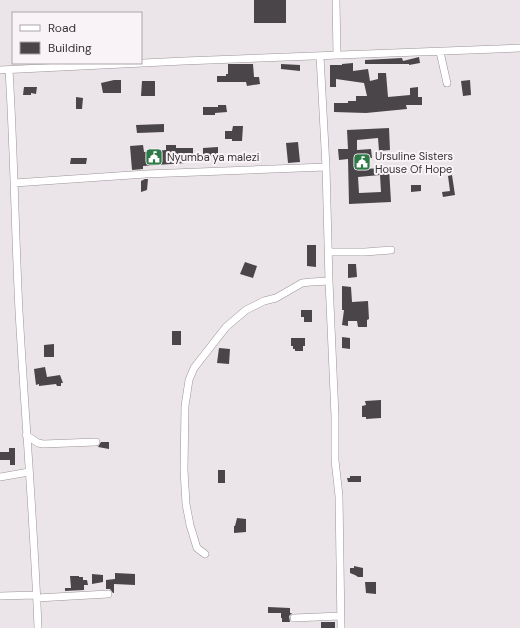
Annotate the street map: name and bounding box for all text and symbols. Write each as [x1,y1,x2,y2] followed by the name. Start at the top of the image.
[12,12,142,64] legend
[48,20,76,36] text: Road
[48,40,92,56] text: Building
[144,147,164,167] public building icon: Nyumba ya malezi
[375,149,453,176] place label: Ursuline Sisters House Of Hope
[167,150,259,164] place label: Nyumba ya malezi
[352,152,372,172] public building icon: Ursuline Sisters House Of Hope

